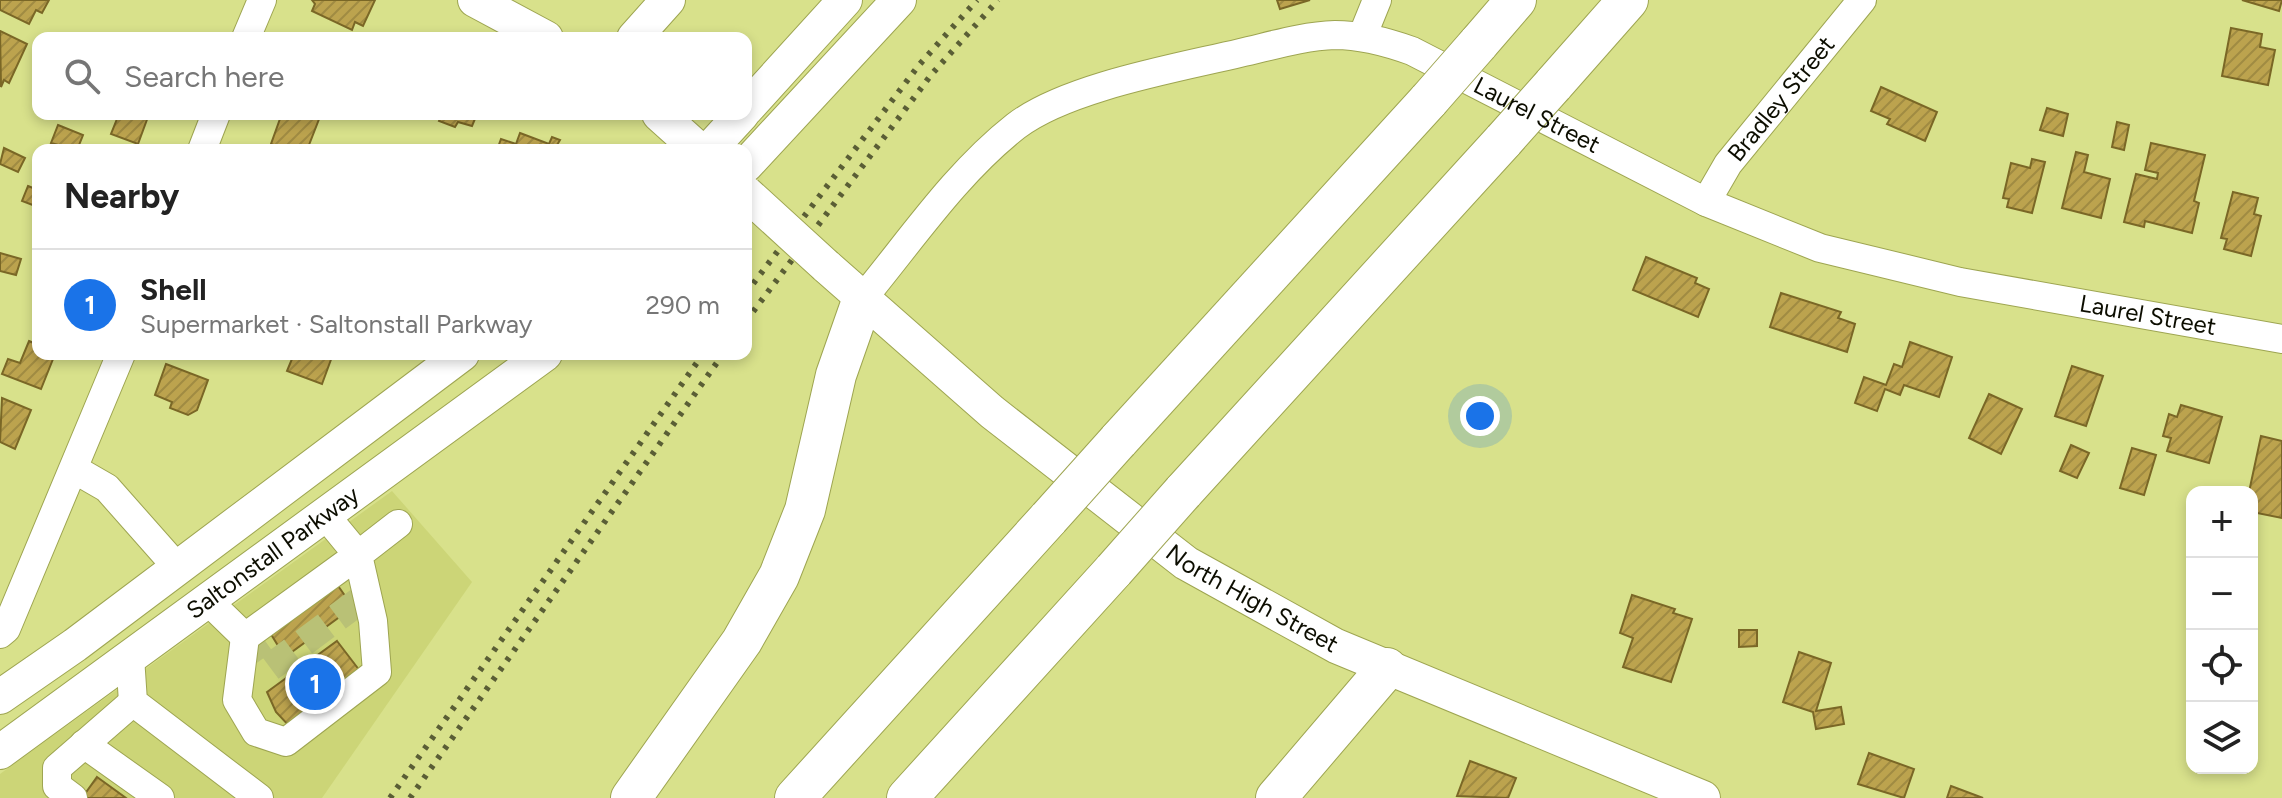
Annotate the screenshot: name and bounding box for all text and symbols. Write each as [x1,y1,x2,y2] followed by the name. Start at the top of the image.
[1721,30,1840,167] street label: Bradley Street
[32,32,752,120] search box
[60,54,104,98] icon: search
[124,58,284,95] text: Search here
[1469,70,1605,159] street label: Laurel Street
[64,176,179,217] text: Nearby
[140,271,207,308] text: Shell
[2078,288,2218,341] street label: Laurel Street
[85,289,95,321] text: 1
[646,289,720,321] text: 290 m
[140,308,532,340] text: Supermarket · Saltonstall Parkway
[1460,396,1500,436] your location
[181,479,365,625] street label: Saltonstall Parkway
[2186,486,2258,774] map controls
[2186,486,2258,558] button: +
[1160,538,1344,658] street label: North High Street
[2186,558,2258,630] button: −
[2186,630,2258,702] button: locate
[289,654,341,714] pin: 1
[2186,702,2258,774] button: layers

